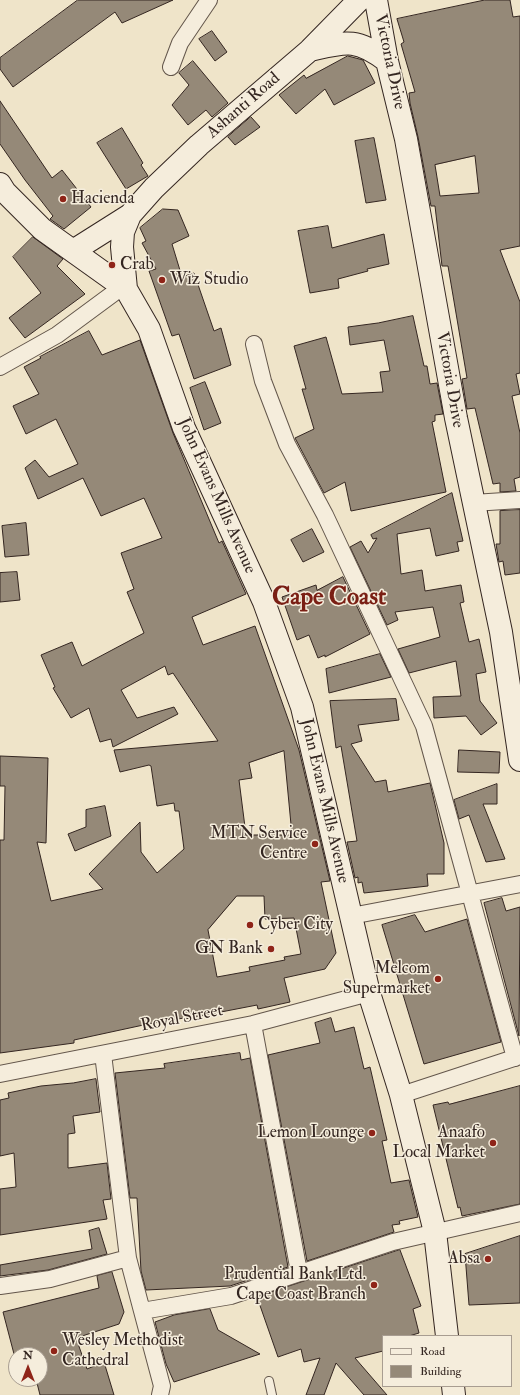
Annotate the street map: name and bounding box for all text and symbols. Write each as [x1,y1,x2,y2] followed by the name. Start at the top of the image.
[369,12,409,112] street label: Victoria Drive
[203,69,285,143] street label: Ashanti Road
[71,189,134,209] place label: Hacienda
[58,194,68,204] marker: Hacienda
[120,255,154,275] place label: Crab
[107,260,117,270] marker: Crab
[170,270,248,290] place label: Wiz Studio
[157,275,167,285] marker: Wiz Studio
[431,330,467,430] street label: Victoria Drive
[172,415,260,577] street label: John Evans Mills Avenue
[272,584,386,614] district label: Cape Coast
[295,717,353,885] street label: John Evans Mills Avenue
[210,824,307,864] place label: MTN Service Centre
[310,839,320,849] marker: MTN Service Centre
[258,915,333,935] place label: Cyber City
[245,920,255,930] marker: Cyber City
[195,939,263,959] place label: GN Bank
[266,944,276,954] marker: GN Bank
[343,959,430,999] place label: Melcom Supermarket
[433,974,443,984] marker: Melcom Supermarket
[139,1001,225,1037] street label: Royal Street
[257,1123,364,1143] place label: Lemon Lounge
[393,1123,485,1163] place label: Anaafo Local Market
[367,1128,377,1138] marker: Lemon Lounge
[488,1138,498,1148] marker: Anaafo Local Market
[448,1249,480,1269] place label: Absa
[483,1254,493,1264] marker: Absa
[224,1265,366,1305] place label: Prudential Bank Ltd. Cape Coast Branch
[369,1280,379,1290] marker: Prudential Bank Ltd. Cape Coast Branch
[62,1331,183,1371] place label: Wesley Methodist Cathedral
[382,1335,512,1387] legend
[420,1344,445,1359] text: Road
[49,1346,59,1356] marker: Wesley Methodist Cathedral
[8,1347,48,1387] north arrow
[23,1349,33,1362] text: N
[420,1364,461,1379] text: Building

